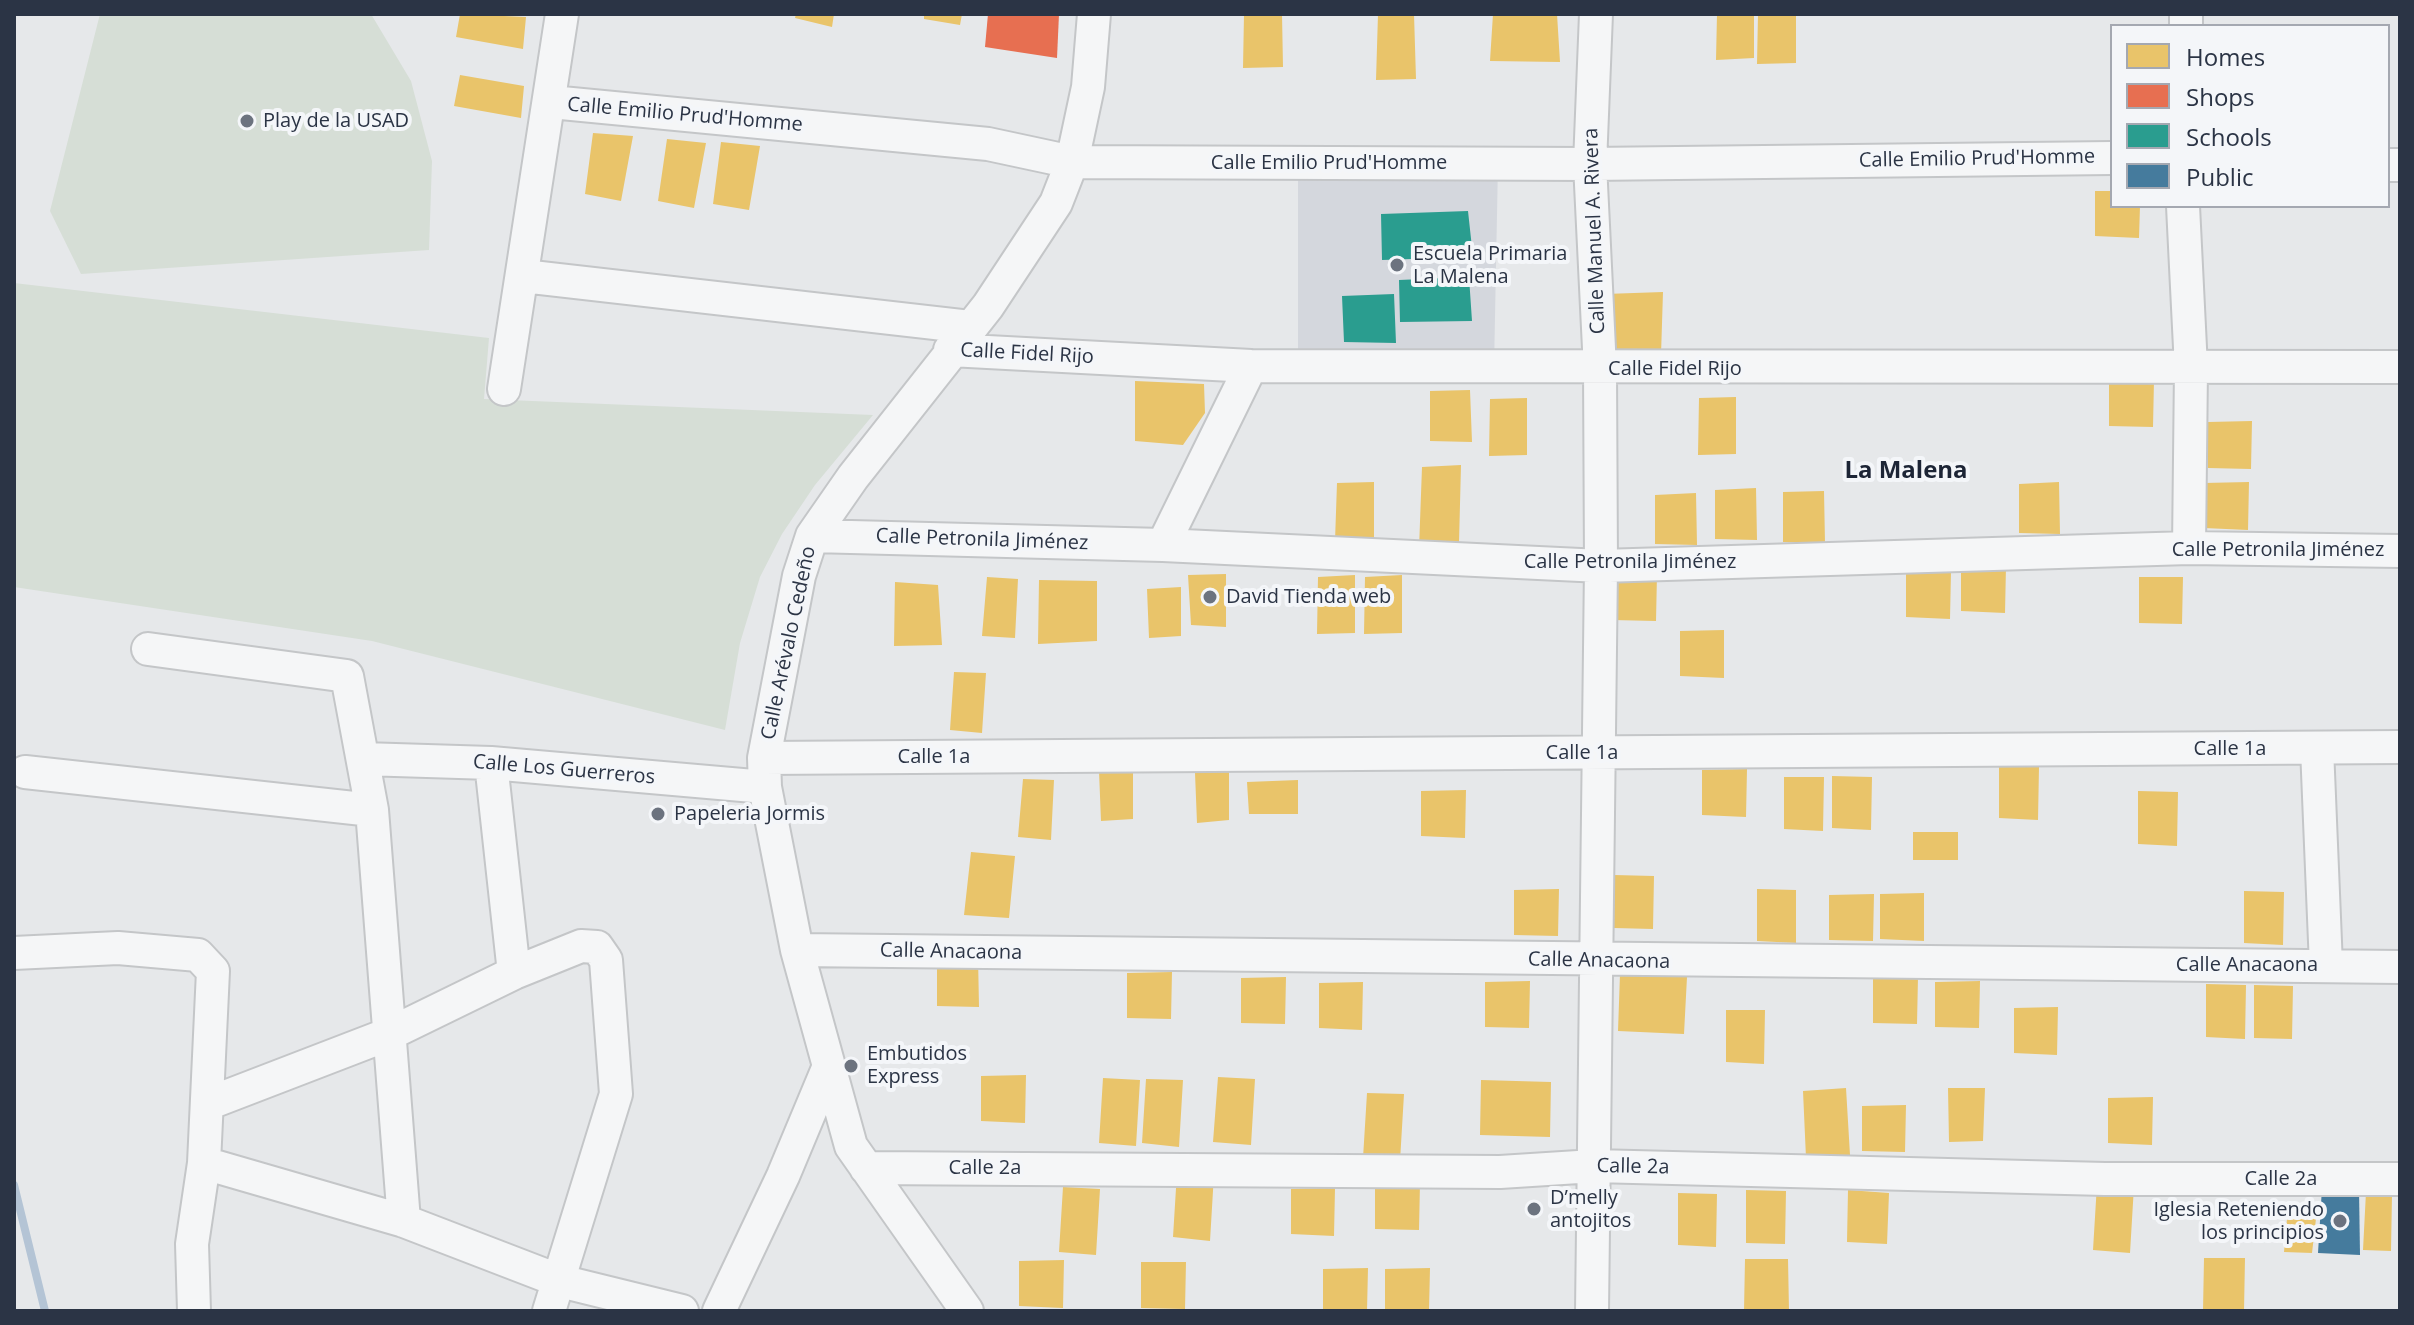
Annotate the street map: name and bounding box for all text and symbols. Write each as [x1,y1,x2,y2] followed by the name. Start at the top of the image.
[2110,24,2390,208] legend
[2186,40,2265,73] text: Homes
[2186,80,2254,113] text: Shops
[566,93,804,137] street label: Calle Emilio Prud'Homme
[263,109,409,133] place label: Play de la USAD
[238,112,256,130] marker: Play de la USAD
[2186,120,2272,153] text: Schools
[1579,127,1611,335] street label: Calle Manuel A. Rivera
[1859,145,2095,173] street label: Calle Emilio Prud'Homme
[1211,151,1447,175] street label: Calle Emilio Prud'Homme
[2186,160,2253,193] text: Public
[1413,242,1567,289] place label: Escuela Primaria La Malena
[1388,256,1406,274] marker: Escuela Primaria La Malena
[960,339,1094,369] street label: Calle Fidel Rijo
[1608,357,1742,381] street label: Calle Fidel Rijo
[1844,457,1968,485] district label: La Malena
[875,524,1089,556] street label: Calle Petronila Jiménez
[2172,538,2384,562] street label: Calle Petronila Jiménez
[757,544,821,742] street label: Calle Arévalo Cedeño
[1524,550,1736,574] street label: Calle Petronila Jiménez
[1226,585,1391,609] place label: David Tienda web
[1201,588,1219,606] marker: David Tienda web
[2194,737,2266,761] street label: Calle 1a
[1546,741,1618,765] street label: Calle 1a
[898,745,970,769] street label: Calle 1a
[472,750,656,790] street label: Calle Los Guerreros
[674,802,825,826] place label: Papeleria Jormis
[649,805,667,823] marker: Papeleria Jormis
[880,939,1022,965] street label: Calle Anacaona
[1528,948,1670,974] street label: Calle Anacaona
[2176,953,2318,977] street label: Calle Anacaona
[867,1042,967,1089] place label: Embutidos Express
[842,1057,860,1075] marker: Embutidos Express
[1596,1154,1670,1180] street label: Calle 2a
[949,1156,1021,1180] street label: Calle 2a
[2245,1167,2317,1191] street label: Calle 2a
[1550,1186,1631,1233] place label: D’melly antojitos
[2153,1198,2324,1245] place label: Iglesia Reteniendo los principios
[1525,1200,1543,1218] marker: D’melly antojitos
[2331,1212,2349,1230] marker: Iglesia Reteniendo los principios

